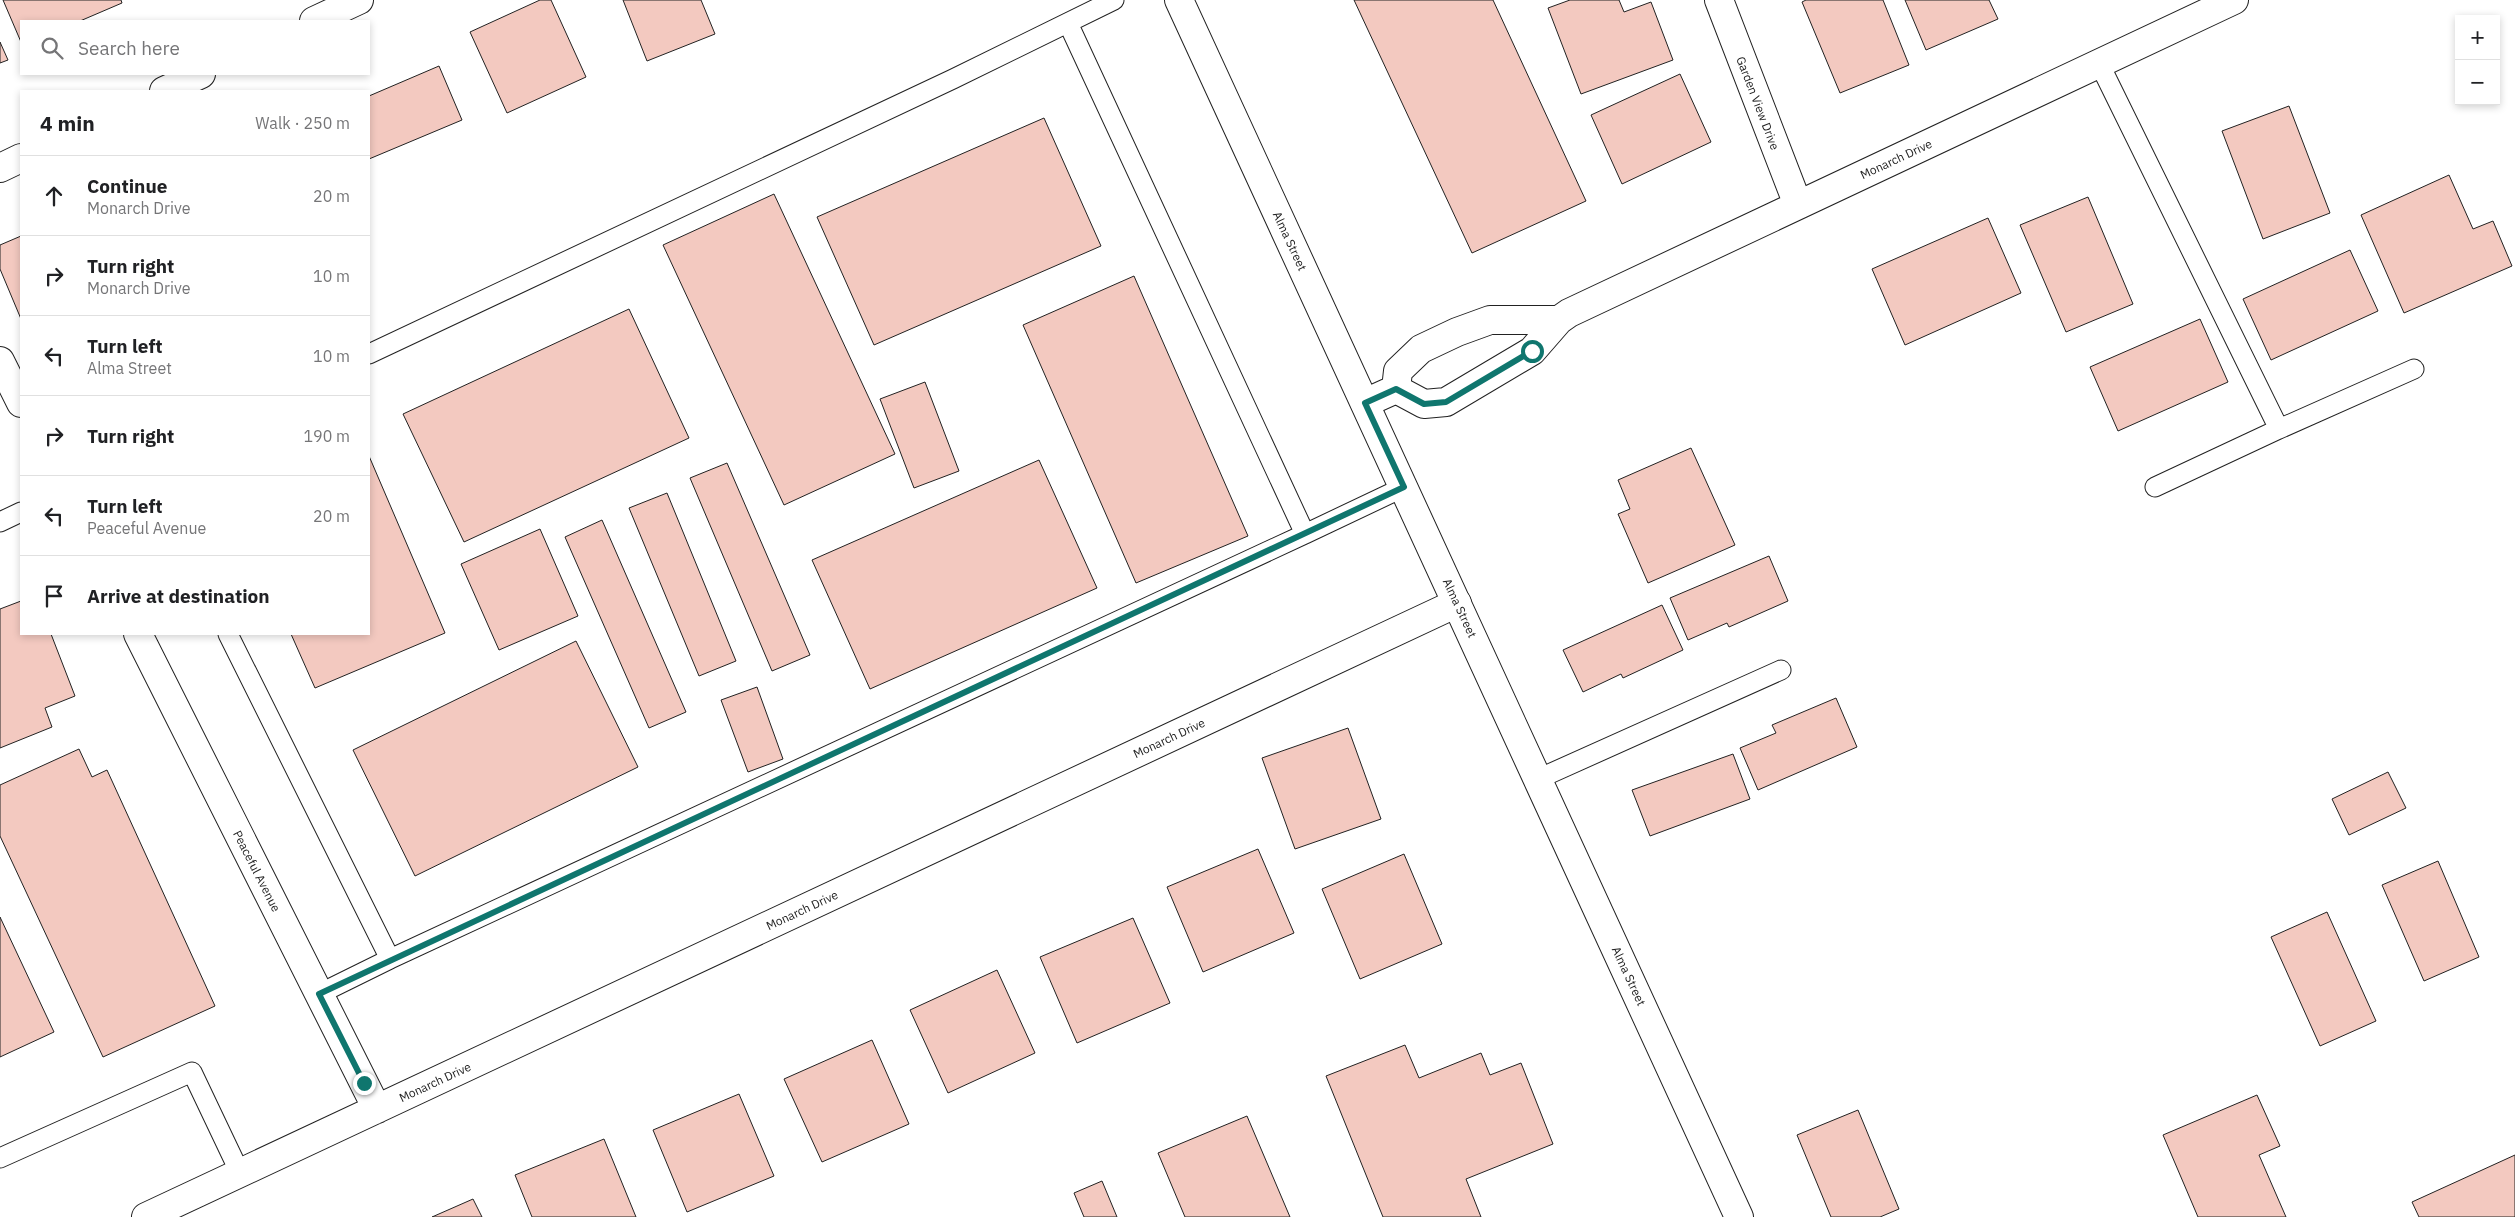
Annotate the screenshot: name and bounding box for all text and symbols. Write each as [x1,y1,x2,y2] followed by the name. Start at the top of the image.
[2455,15,2500,105] map controls
[2455,15,2500,60] button: +
[20,20,370,75] search box
[38,34,66,62] icon: search
[78,36,180,60] text: Search here
[1733,54,1783,152] street label: Garden View Drive
[2455,60,2500,105] button: −
[40,109,95,137] text: 4 min
[255,113,350,133] text: Walk · 250 m
[1858,136,1935,182] street label: Monarch Drive
[87,174,167,198] text: Continue
[40,182,68,210] icon: ahead
[313,186,350,206] text: 20 m
[87,198,190,218] text: Monarch Drive
[1270,209,1310,273] street label: Alma Street
[87,254,174,278] text: Turn right
[40,262,68,290] icon: right
[313,266,350,286] text: 10 m
[87,278,190,298] text: Monarch Drive
[87,334,163,358] text: Turn left
[1521,340,1544,363] route start
[40,342,68,370] icon: left
[313,346,350,366] text: 10 m
[87,358,172,378] text: Alma Street
[40,422,68,450] icon: right
[87,424,174,448] text: Turn right
[303,426,350,446] text: 190 m
[87,494,163,518] text: Turn left
[40,502,68,530] icon: left
[313,506,350,526] text: 20 m
[87,518,206,538] text: Peaceful Avenue
[1440,576,1480,640] street label: Alma Street
[40,582,68,610] icon: arrive
[87,584,270,608] text: Arrive at destination
[1131,715,1208,761] street label: Monarch Drive
[230,828,284,915] street label: Peaceful Avenue
[764,887,841,933] street label: Monarch Drive
[1609,944,1649,1008] street label: Alma Street
[397,1059,474,1105] street label: Monarch Drive
[353,1072,376,1095] route end

